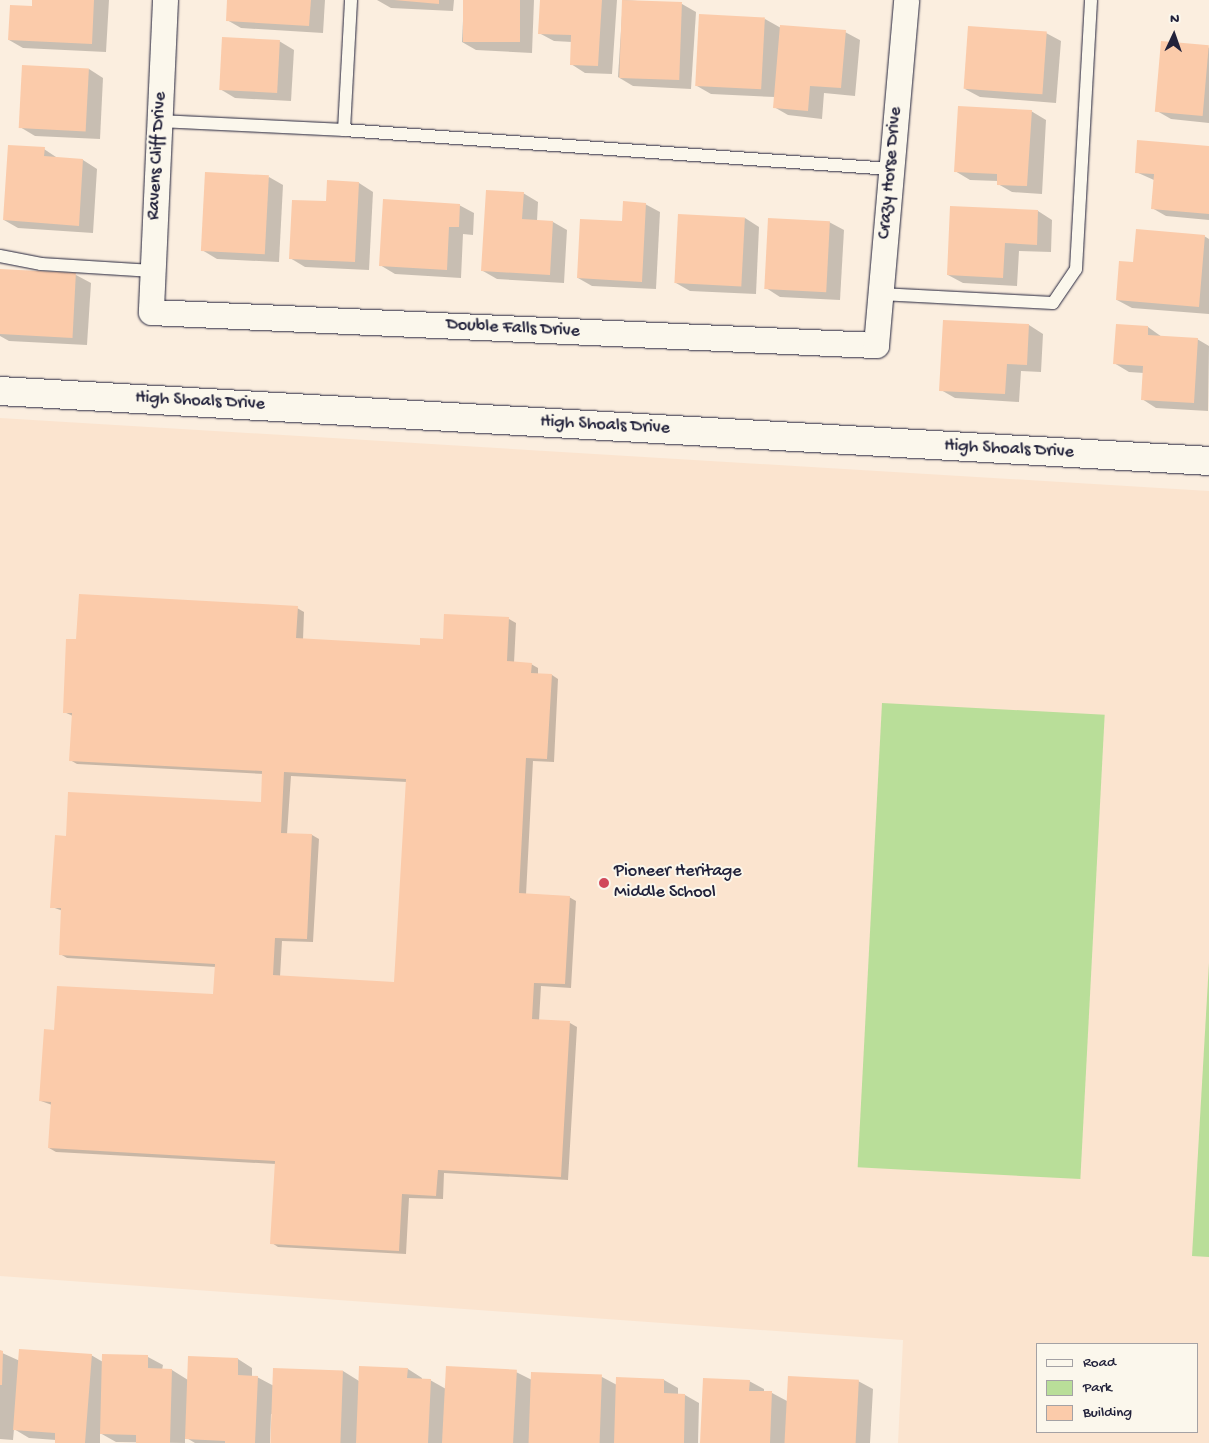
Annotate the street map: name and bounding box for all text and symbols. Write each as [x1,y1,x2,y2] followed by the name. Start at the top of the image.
[1149,10,1199,60] north arrow
[1170,11,1180,28] text: N
[144,91,172,221] street label: Ravens Cliff Drive
[874,106,908,240] street label: Crazy Horse Drive
[446,315,580,343] street label: Double Falls Drive
[135,388,265,416] street label: High Shoals Drive
[540,412,670,440] street label: High Shoals Drive
[944,436,1074,464] street label: High Shoals Drive
[614,862,742,904] place label: Pioneer Heritage Middle School
[598,877,610,889] marker: Pioneer Heritage Middle School
[1036,1343,1199,1433] legend
[1083,1354,1116,1372] text: Road
[1083,1379,1112,1397] text: Park
[1083,1404,1132,1422] text: Building

